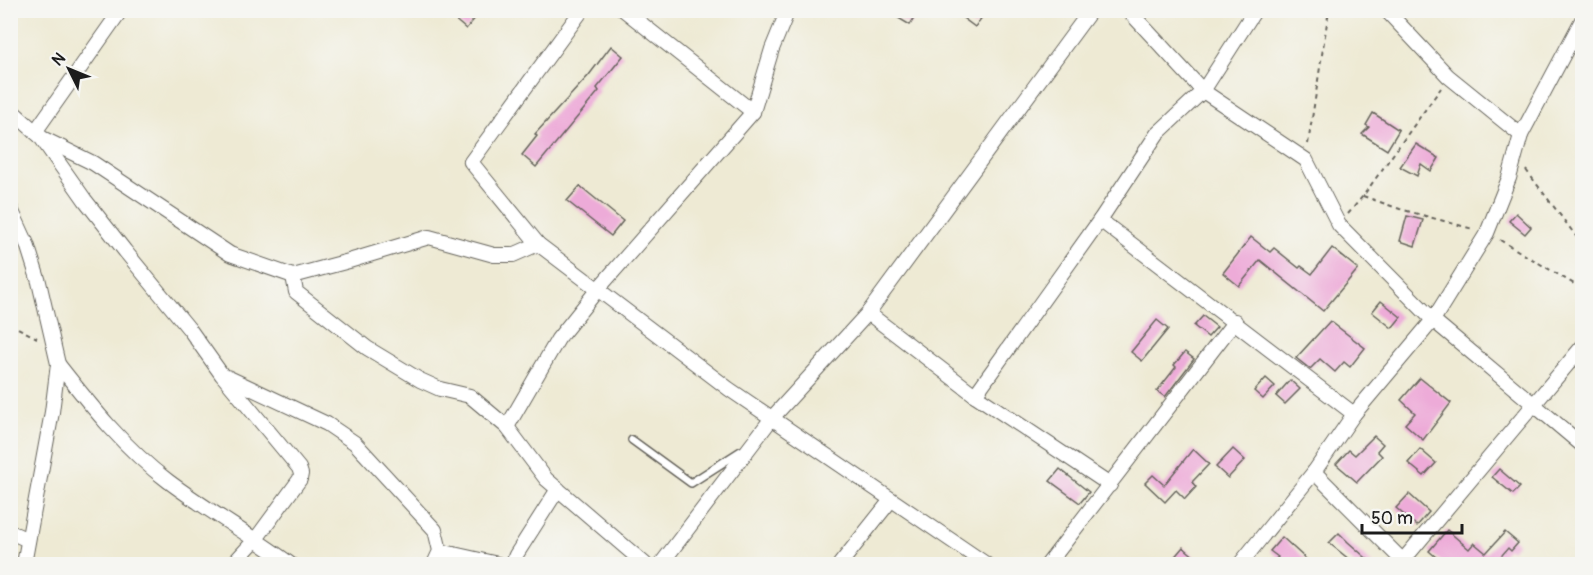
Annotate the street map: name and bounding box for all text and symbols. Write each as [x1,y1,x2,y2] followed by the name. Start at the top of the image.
[39,39,99,99] north arrow
[48,49,70,70] text: N
[1362,497,1462,535] scale bar
[1371,507,1413,530] text: 50 m

